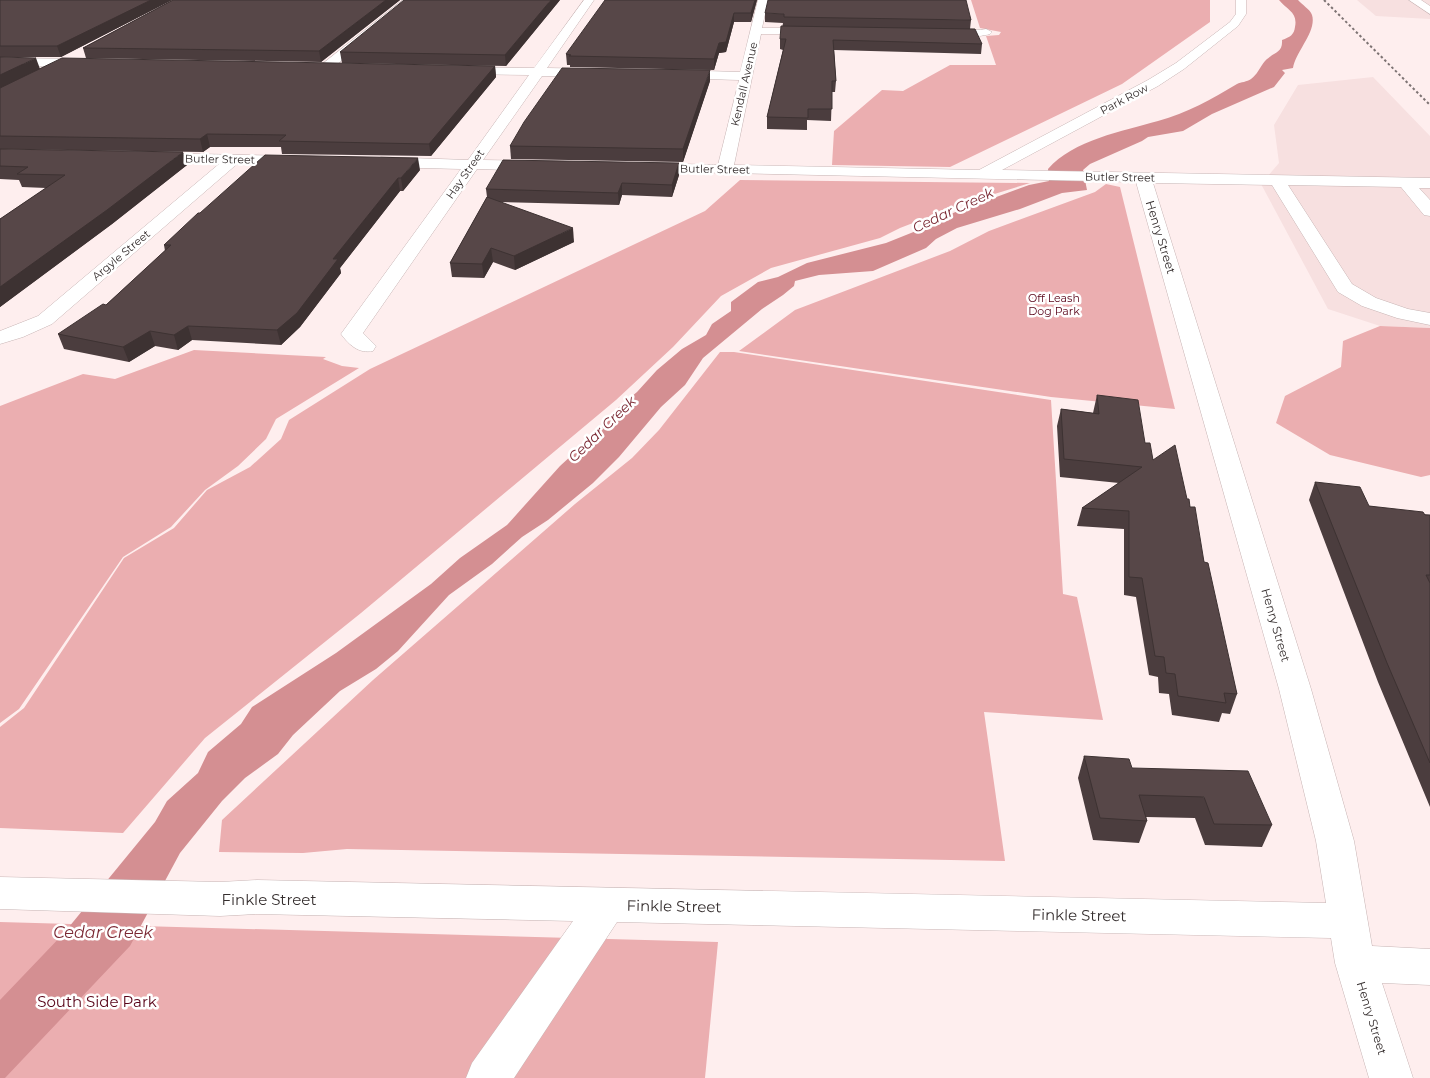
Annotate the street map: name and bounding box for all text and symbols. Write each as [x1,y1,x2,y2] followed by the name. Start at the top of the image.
[728,40,761,127] street label: Kendall Avenue
[1098,80,1151,117] street label: Park Row
[443,146,487,201] street label: Hay Street
[185,151,256,167] street label: Butler Street
[680,161,751,177] street label: Butler Street
[1085,169,1156,185] street label: Butler Street
[910,183,997,237] water label: Cedar Creek
[1143,199,1179,276] street label: Henry Street
[89,226,153,283] street label: Argyle Street
[1028,291,1080,318] park label: Off Leash Dog Park
[564,392,640,466] water label: Cedar Creek
[1258,587,1294,664] street label: Henry Street
[221,890,317,909] street label: Finkle Street
[626,896,722,916] street label: Finkle Street
[1031,905,1127,925] street label: Finkle Street
[53,923,154,942] water label: Cedar Creek
[1354,980,1390,1057] street label: Henry Street
[37,992,157,1011] park label: South Side Park

